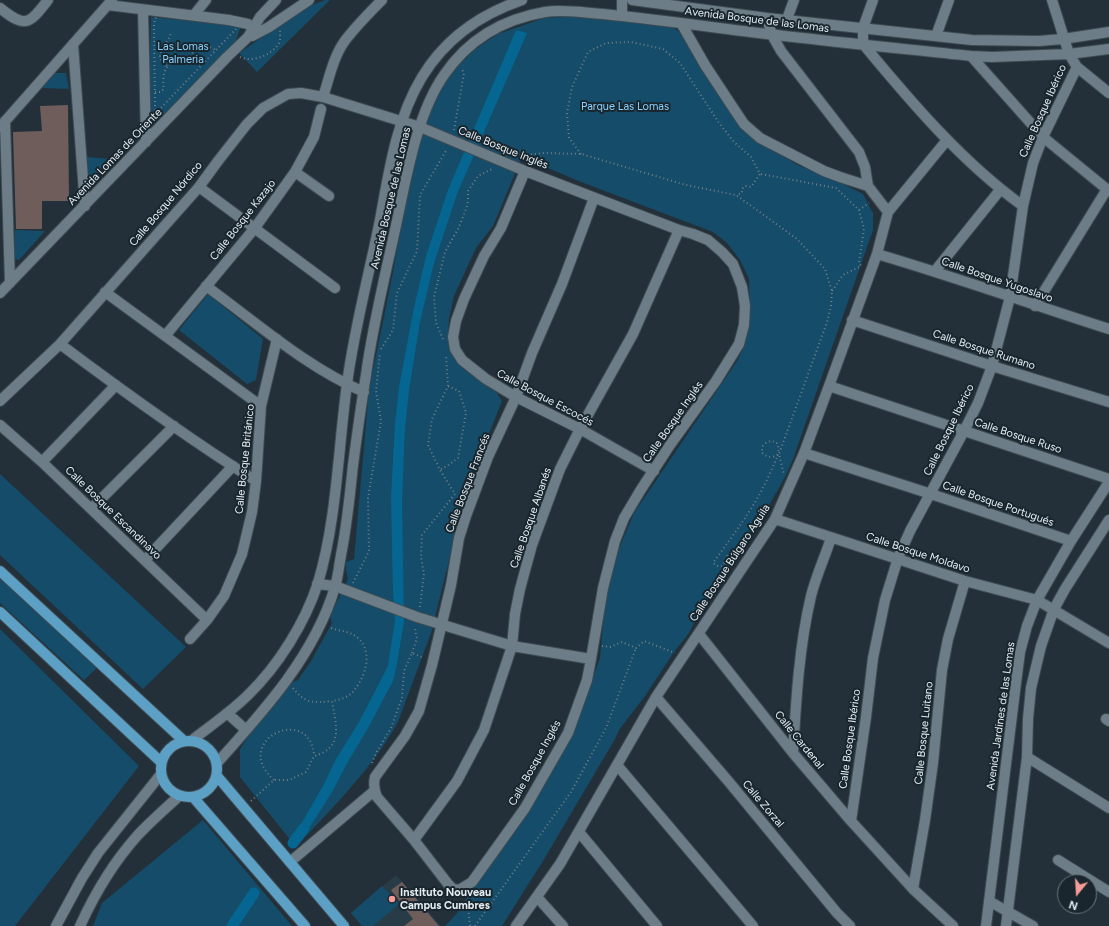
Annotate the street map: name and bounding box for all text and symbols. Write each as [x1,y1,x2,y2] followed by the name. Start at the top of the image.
[684,5,830,35] street label: Avenida Bosque de las Lomas
[157,40,209,66] park label: Las Lomas Palmeria
[1017,62,1069,160] street label: Calle Bosque Ibérico
[581,100,669,114] park label: Parque Las Lomas
[65,106,165,208] street label: Avenida Lomas de Oriente
[456,124,550,172] street label: Calle Bosque Inglés
[368,126,414,270] street label: Avenida Bosque de las Lomas
[127,159,205,249] street label: Calle Bosque Nórdico
[207,177,279,263] street label: Calle Bosque Kazajo
[940,255,1054,305] street label: Calle Bosque Yugoslavo
[931,327,1037,373] street label: Calle Bosque Rumano
[494,367,596,429] street label: Calle Bosque Escocés
[640,379,706,465] street label: Calle Bosque Inglés
[921,382,977,478] street label: Calle Bosque Ibérico
[233,403,257,515] street label: Calle Bosque Británico
[973,416,1063,456] street label: Calle Bosque Ruso
[443,432,493,534] street label: Calle Bosque Francés
[62,464,164,562] street label: Calle Bosque Escandinavo
[508,466,554,570] street label: Calle Bosque Albanés
[941,479,1055,529] street label: Calle Bosque Portugués
[687,502,773,624] street label: Calle Bosque Búlgaro Aguila
[864,530,972,576] street label: Calle Bosque Moldavo
[984,641,1018,791] street label: Avenida Jardines de las Lomas
[912,681,936,785] street label: Calle Bosque Luitano
[836,688,864,790] street label: Calle Bosque Ibérico
[772,708,826,772] street label: Calle Cardenal
[506,718,564,808] street label: Calle Bosque Inglés
[739,778,787,830] street label: Calle Zorzal
[1057,874,1097,914] north arrow
[400,886,491,912] place label: Instituto Nouveau Campus Cumbres
[387,894,397,904] marker: Instituto Nouveau Campus Cumbres
[1067,897,1080,912] text: N

